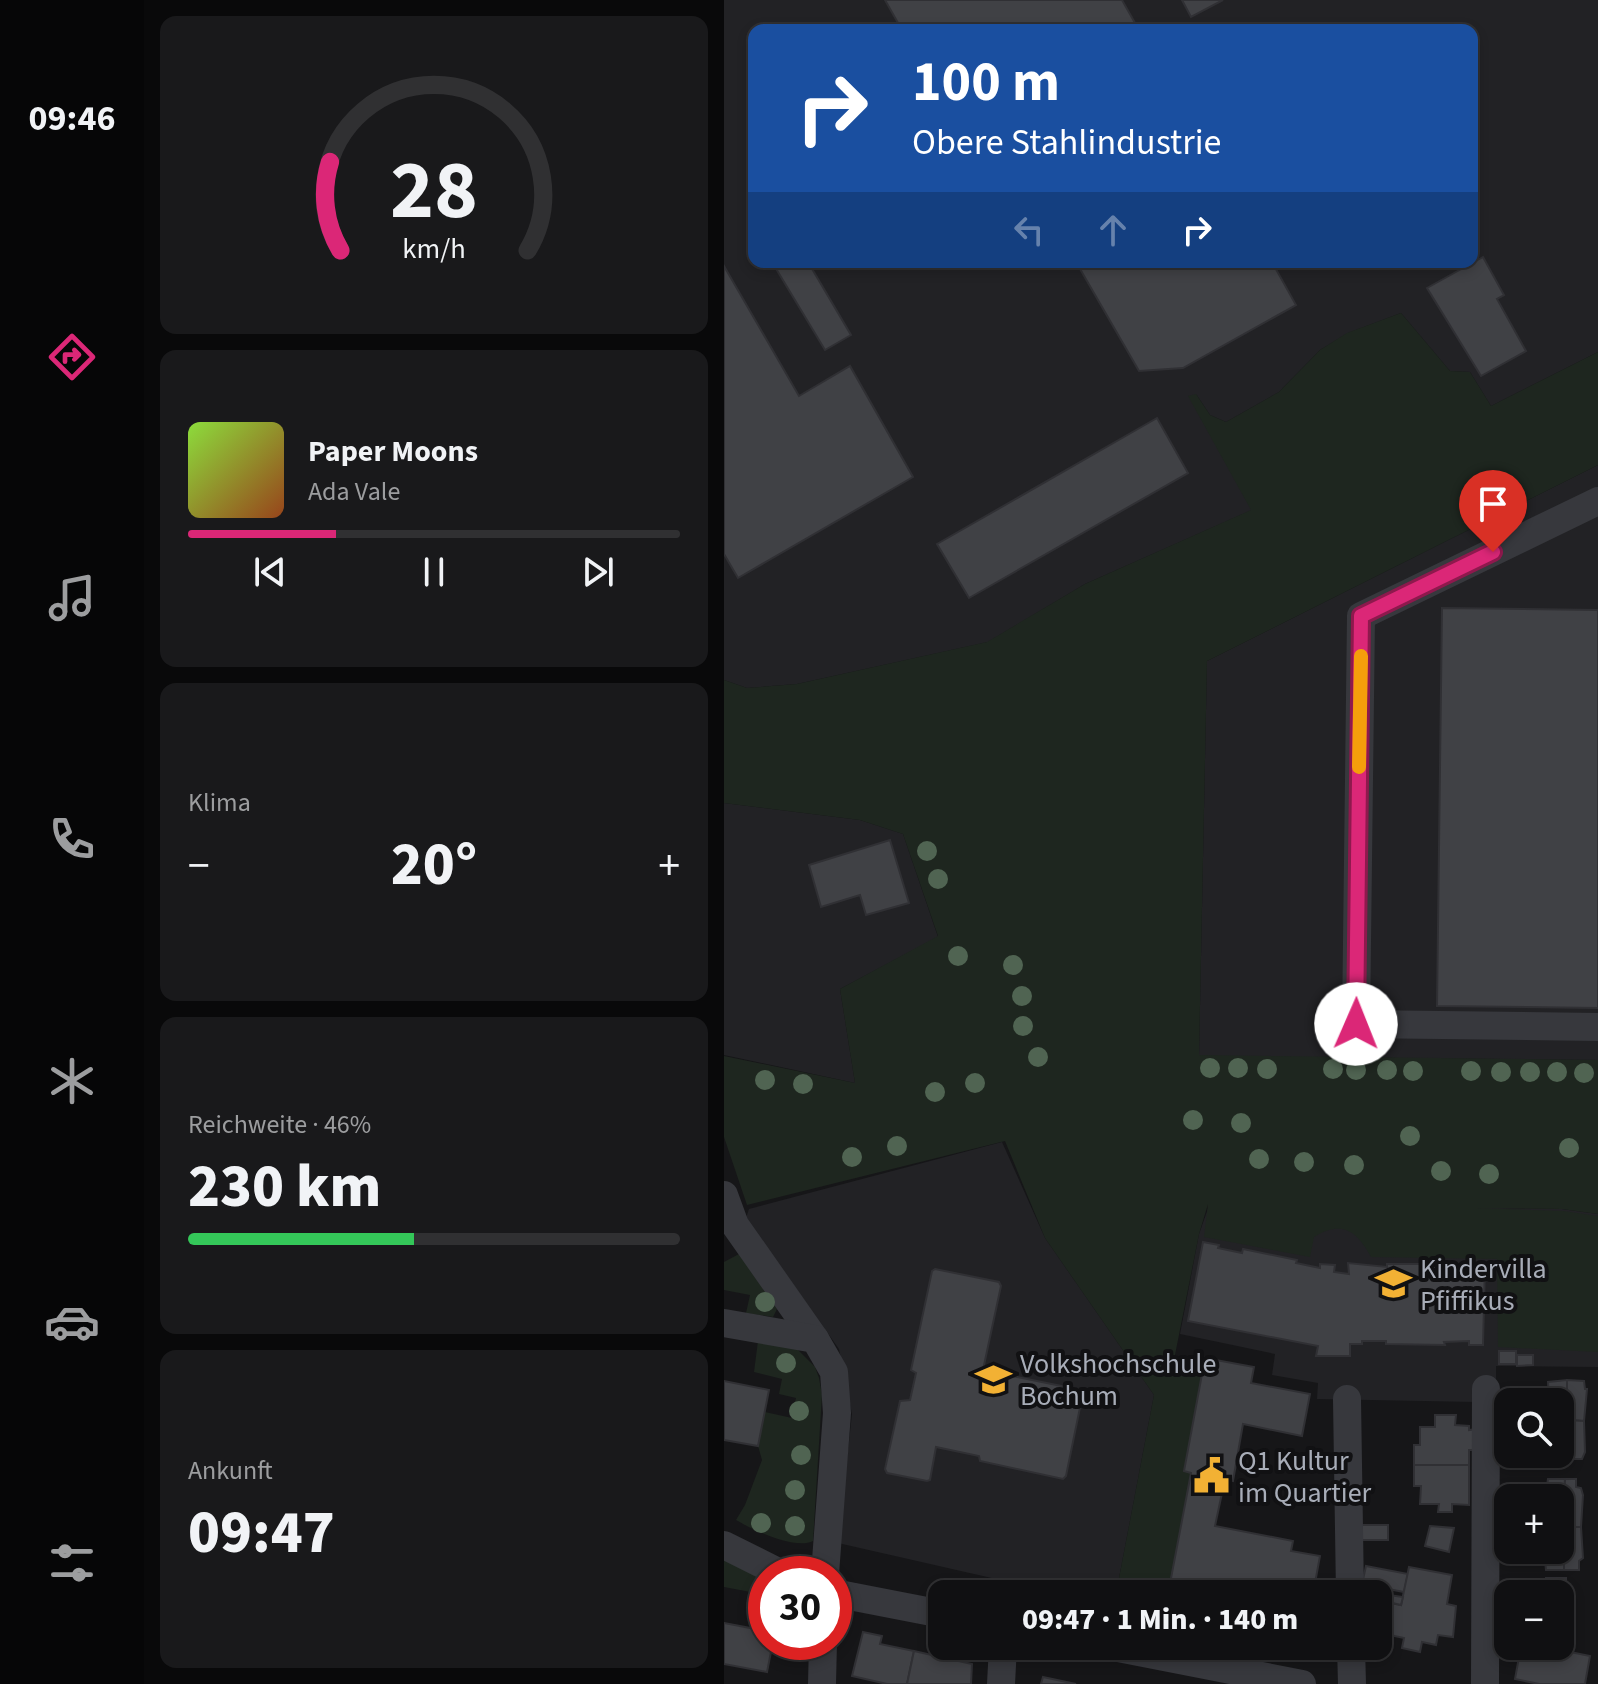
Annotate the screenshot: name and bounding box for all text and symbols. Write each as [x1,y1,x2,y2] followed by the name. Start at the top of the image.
[912,43,1060,122] text: 100 m
[780,56,884,160] icon: right
[29,93,115,144] text: 09:46
[912,117,1221,168] text: Obere Stahlindustrie
[390,131,478,249] text: 28
[1007,208,1051,252] icon: left
[1091,208,1135,252] icon: ahead
[1175,208,1219,252] icon: right
[402,229,466,269] text: km/h
[44,329,100,385] icon: directions
[308,430,478,473] text: Paper Moons
[1459,470,1527,552] pin
[308,473,400,510] text: Ada Vale
[1471,482,1515,526] icon: arrive
[248,550,292,594] icon: previous
[412,550,456,594] icon: pause
[576,550,620,594] icon: next
[44,570,100,626] icon: music
[188,784,251,821] text: Klima
[44,811,100,867] icon: phone
[391,823,477,908] text: 20°
[188,835,210,898] text: −
[658,835,680,898] text: +
[1314,982,1398,1066] position arrow
[44,1053,100,1109] icon: climate
[188,1106,371,1143] text: Reichweite · 46%
[188,1145,381,1230] text: 230 km
[1420,1249,1547,1321] place label: Kindervilla Pfiffikus
[1375,1265,1413,1303] school or university icon: Kindervilla Pfiffikus
[44,1294,100,1350] icon: car
[1020,1344,1216,1416] place label: Volkshochschule Bochum
[975,1360,1013,1398] school or university icon: Volkshochschule Bochum
[1494,1388,1574,1660] map controls
[1494,1388,1574,1468] button: search
[1238,1441,1372,1513] place label: Q1 Kultur im Quartier
[188,1452,273,1489] text: Ankunft
[1193,1457,1231,1495] public building icon: Q1 Kultur im Quartier
[1494,1484,1574,1564] button: +
[188,1491,335,1576] text: 09:47
[44,1535,100,1591] icon: filters
[748,1556,852,1660] speed limit sign: 30
[1494,1580,1574,1660] button: −
[1022,1598,1298,1641] text: 09:47 · 1 Min. · 140 m

